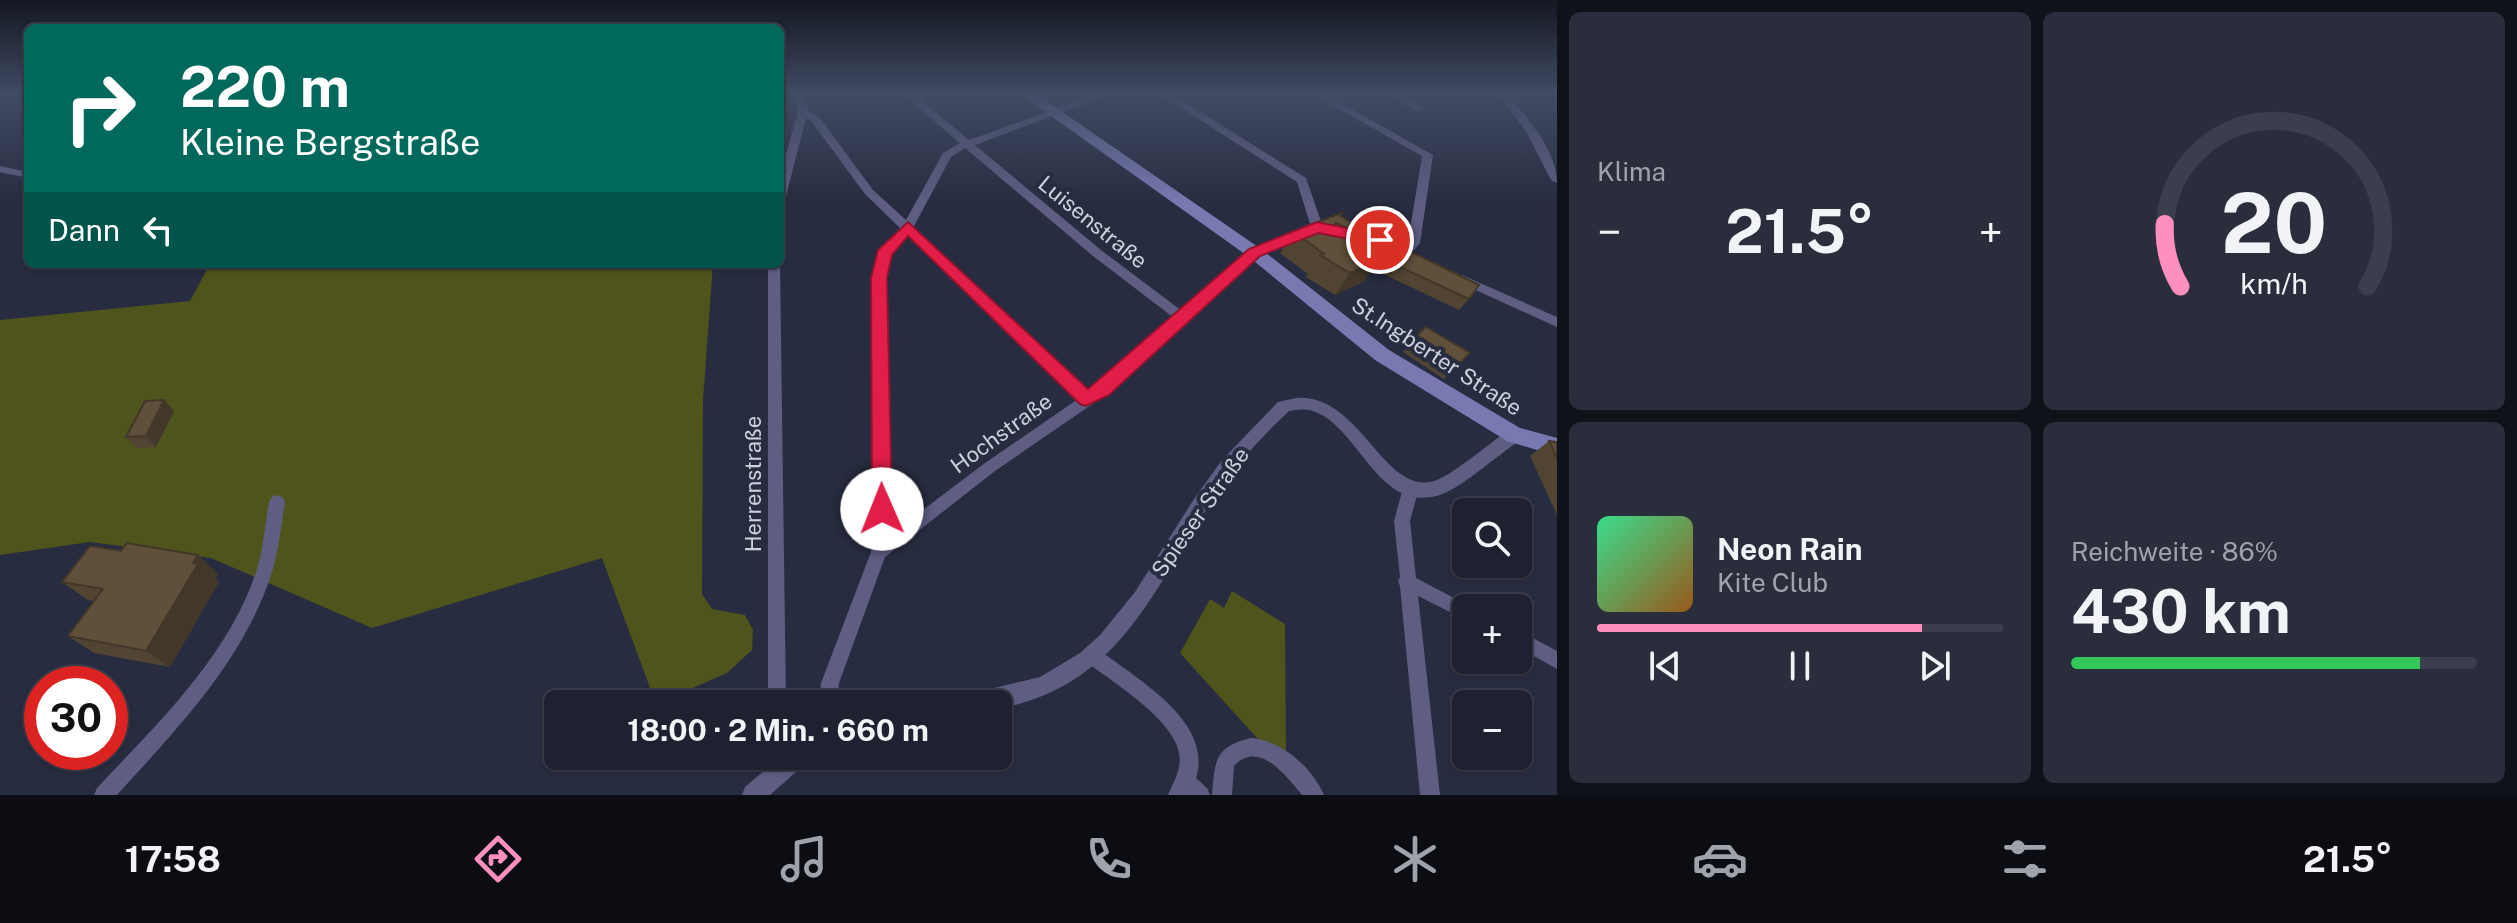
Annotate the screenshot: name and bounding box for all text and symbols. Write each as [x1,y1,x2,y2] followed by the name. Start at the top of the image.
[180,54,350,120] text: 220 m
[48,56,152,160] icon: right
[180,121,480,163] text: Kleine Bergstraße
[1597,156,1666,187] text: Klima
[1033,170,1153,274] street label: Luisenstraße
[2221,173,2327,271] text: 20
[1726,196,1874,267] text: 21.5°
[1346,206,1414,274] pin
[1597,206,1621,258] text: −
[1979,206,2003,258] text: +
[136,208,180,252] icon: left
[48,212,120,248] text: Dann
[1358,218,1402,262] icon: arrive
[2240,267,2308,300] text: km/h
[1347,291,1527,421] street label: St.Ingberter Straße
[945,388,1057,478] street label: Hochstraße
[740,416,766,552] street label: Herrenstraße
[1146,442,1254,582] street label: Spieser Straße
[840,467,924,551] position arrow
[1452,498,1532,770] map controls
[1452,498,1532,578] button: search
[1717,531,1863,567] text: Neon Rain
[2071,536,2278,567] text: Reichweite · 86%
[1717,567,1828,598] text: Kite Club
[2071,576,2291,647] text: 430 km
[1452,594,1532,674] button: +
[1643,644,1687,688] icon: previous
[1778,644,1822,688] icon: pause
[1913,644,1957,688] icon: next
[24,666,128,770] speed limit sign: 30
[1452,690,1532,770] button: −
[627,712,929,748] text: 18:00 · 2 Min. · 660 m
[470,831,526,887] icon: directions
[776,831,832,887] icon: music
[1081,831,1137,887] icon: phone
[1387,831,1443,887] icon: climate
[1692,831,1748,887] icon: car
[1997,831,2053,887] icon: filters
[125,838,221,880] text: 17:58
[2303,838,2392,880] text: 21.5°

